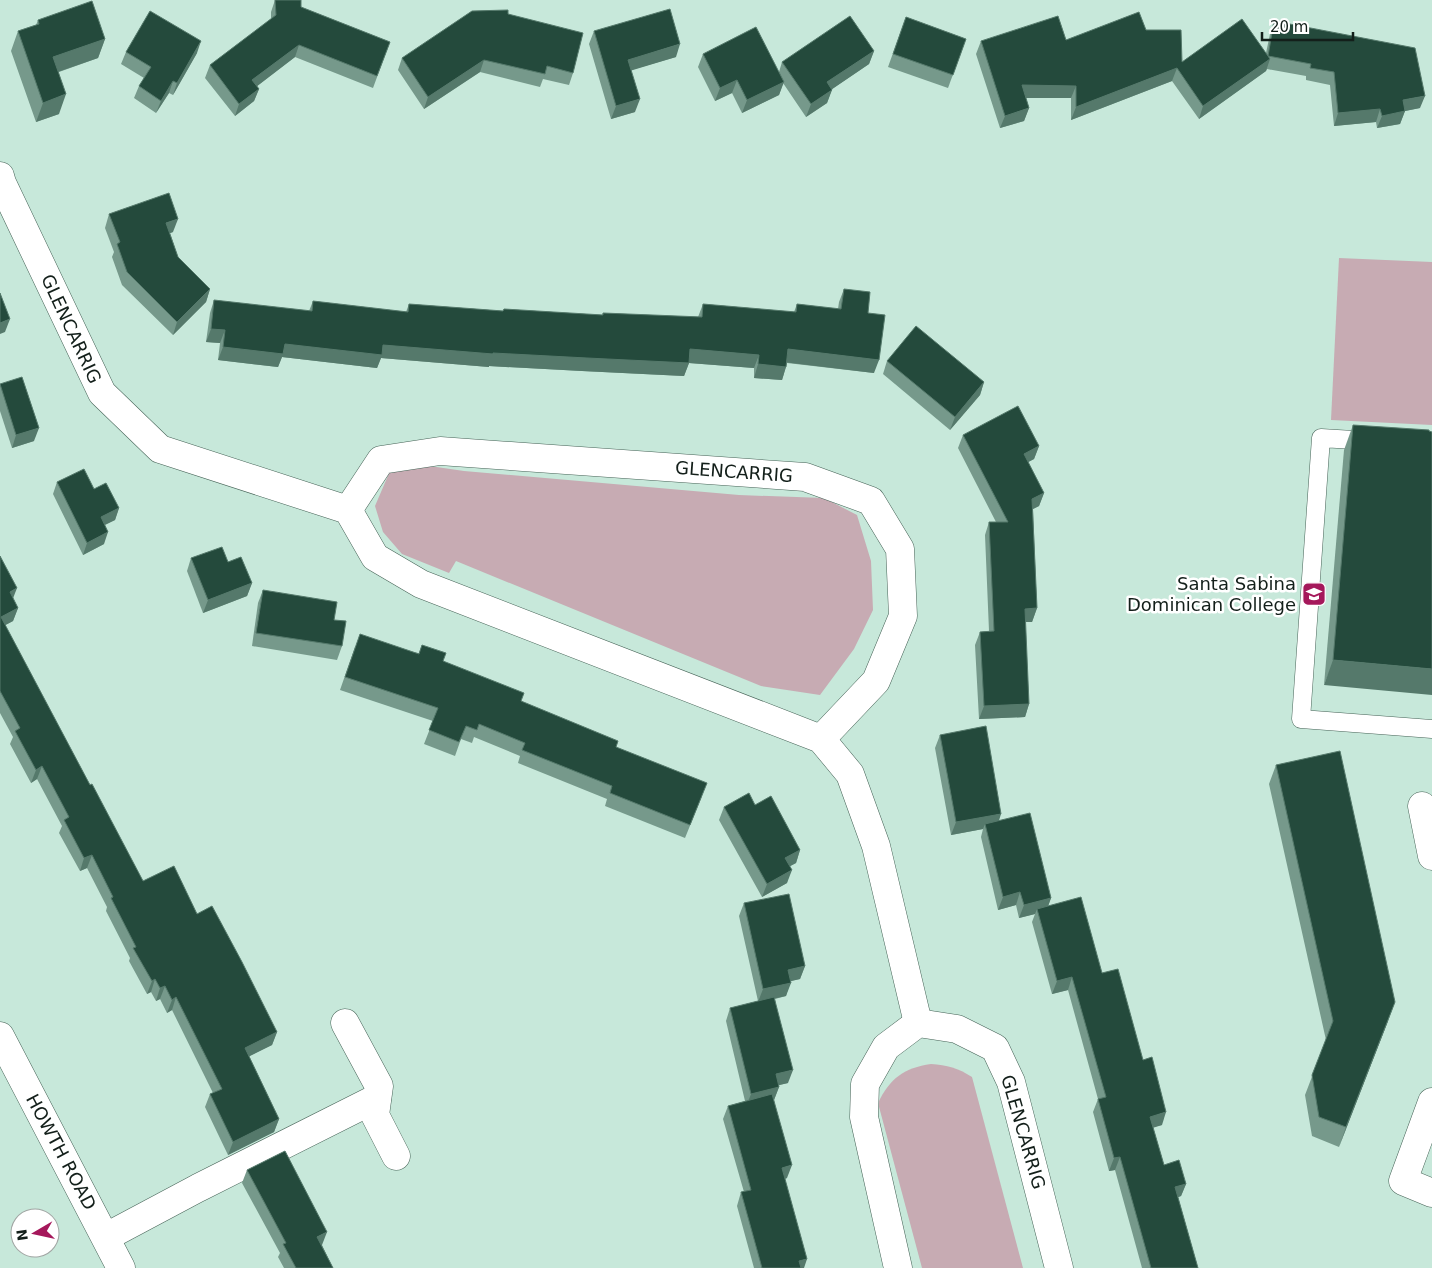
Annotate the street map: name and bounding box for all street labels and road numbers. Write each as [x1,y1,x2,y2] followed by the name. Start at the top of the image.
[37,271,106,387] street label: GLENCARRIG
[674,457,794,486] street label: GLENCARRIG
[997,1072,1050,1191] street label: GLENCARRIG
[22,1090,101,1213] street label: HOWTH ROAD

